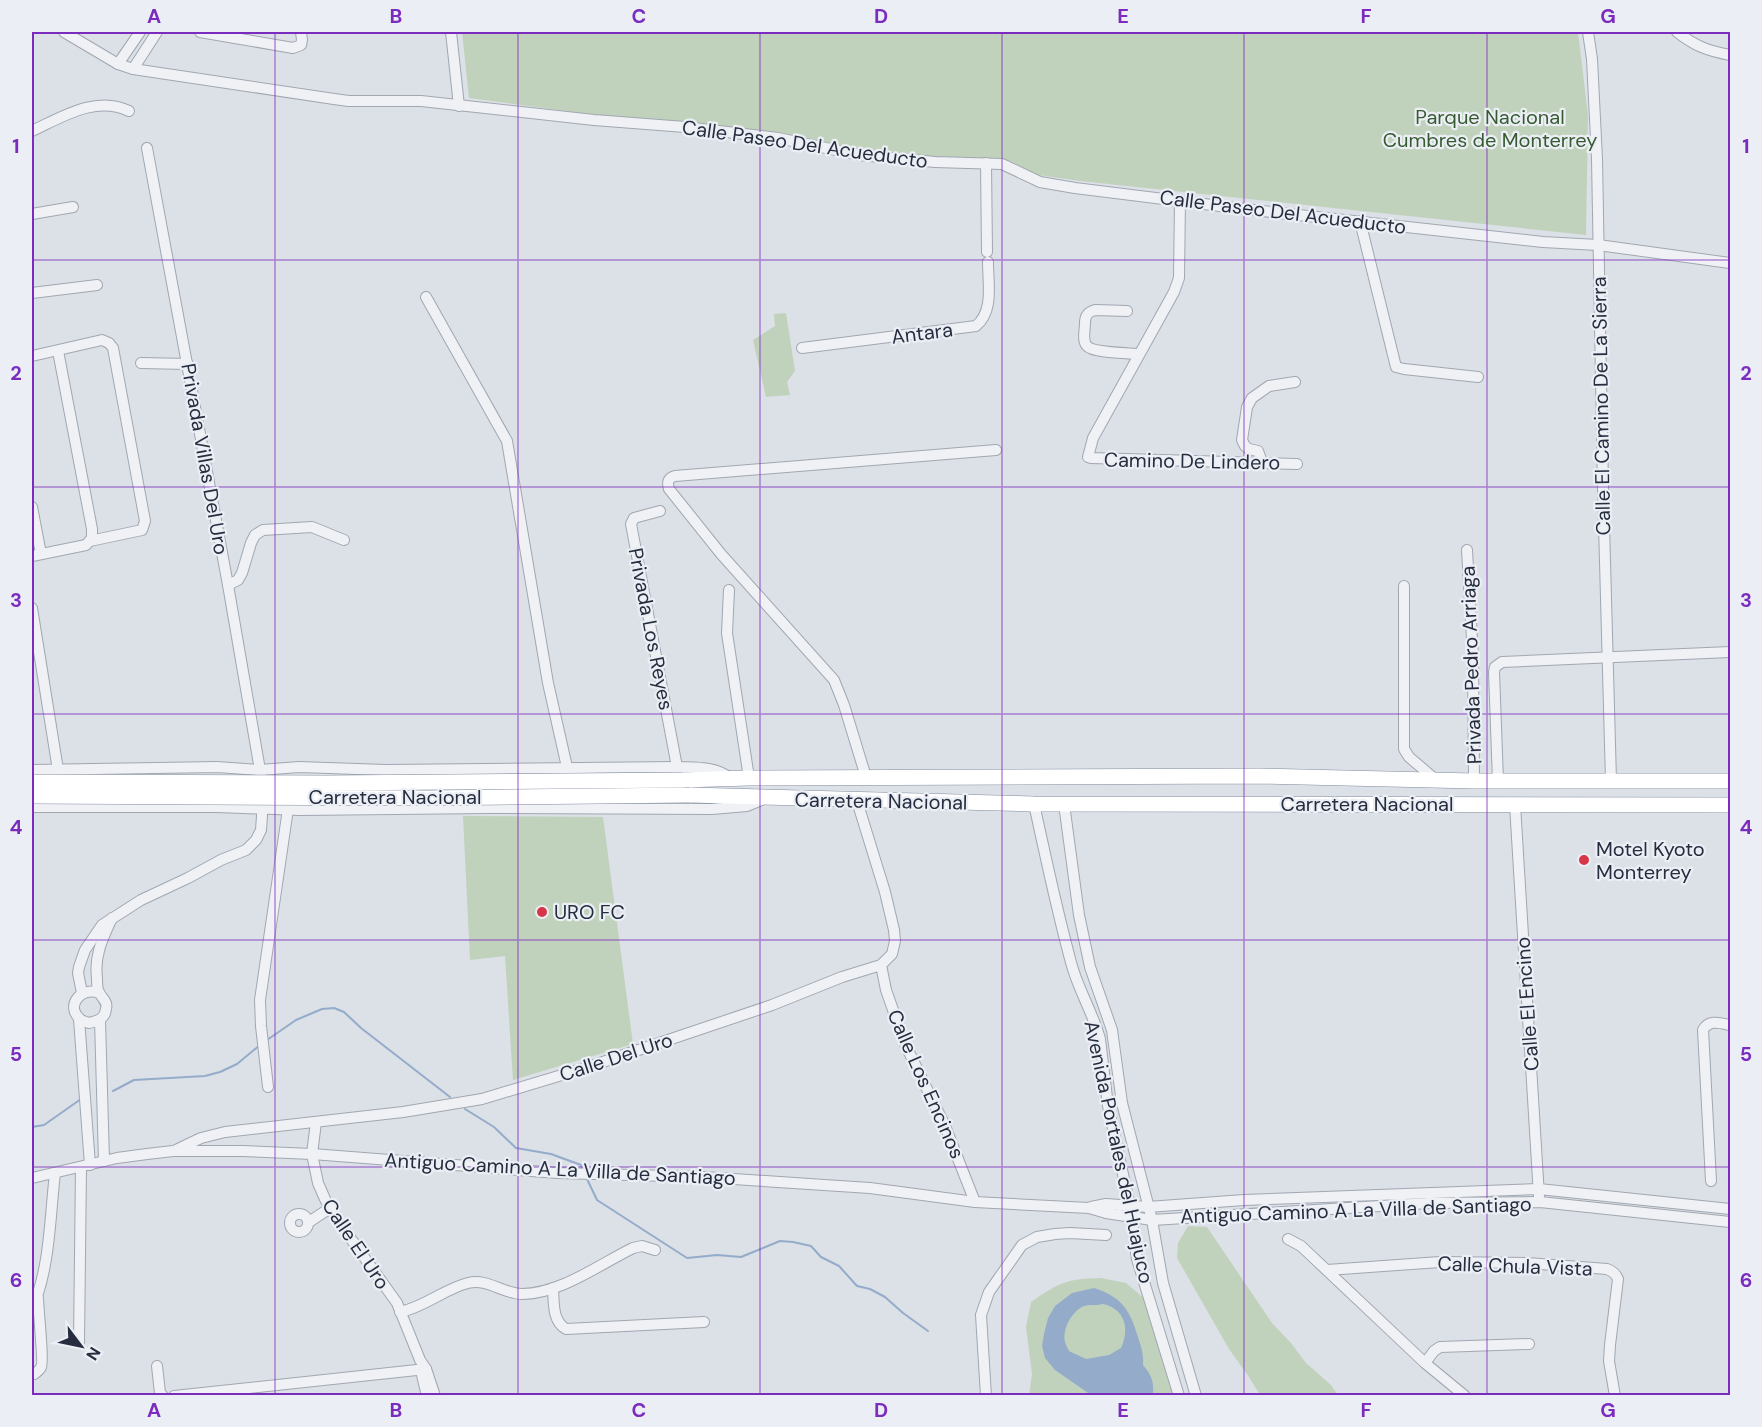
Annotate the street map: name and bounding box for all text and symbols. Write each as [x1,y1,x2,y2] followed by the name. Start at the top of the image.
[147,3,161,29] text: A
[390,3,402,29] text: B
[632,3,646,29] text: C
[874,3,888,29] text: D
[1117,3,1129,29] text: E
[1360,3,1372,29] text: F
[1600,3,1616,29] text: G
[1383,104,1597,153] park label: Parque Nacional Cumbres de Monterrey
[680,114,930,174] street label: Calle Paseo Del Acueducto
[12,133,20,159] text: 1
[1742,133,1750,159] text: 1
[1158,184,1408,240] street label: Calle Paseo Del Acueducto
[1586,276,1616,536] street label: Calle El Camino De La Sierra
[890,316,954,350] street label: Antara
[10,360,22,386] text: 2
[1740,360,1752,386] text: 2
[175,361,235,557] street label: Privada Villas Del Uro
[1104,446,1280,476] street label: Camino De Lindero
[623,546,679,712] street label: Privada Los Reyes
[1455,565,1487,765] street label: Privada Pedro Arriaga
[10,587,22,613] text: 3
[1740,587,1752,613] text: 3
[309,784,481,810] street label: Carretera Nacional
[794,786,968,816] street label: Carretera Nacional
[1281,791,1453,817] street label: Carretera Nacional
[10,814,23,840] text: 4
[1740,814,1753,840] text: 4
[1596,836,1705,885] place label: Motel Kyoto Monterrey
[1577,853,1591,867] marker: Motel Kyoto Monterrey
[554,899,625,925] place label: URO FC
[535,905,549,919] marker: URO FC
[1509,936,1545,1072] street label: Calle El Encino
[881,1005,971,1163] street label: Calle Los Encinos
[1078,1018,1160,1286] street label: Avenida Portales del Huajuco
[556,1026,676,1088] street label: Calle Del Uro
[10,1041,22,1067] text: 5
[1740,1041,1752,1067] text: 5
[384,1147,736,1191] street label: Antiguo Camino A La Villa de Santiago
[1180,1191,1532,1229] street label: Antiguo Camino A La Villa de Santiago
[316,1194,396,1294] street label: Calle El Uro
[1437,1250,1593,1282] street label: Calle Chula Vista
[10,1267,22,1293] text: 6
[1740,1267,1752,1293] text: 6
[51,1316,111,1376] north arrow
[81,1343,105,1364] text: N
[147,1397,161,1423] text: A
[390,1397,402,1423] text: B
[632,1397,646,1423] text: C
[874,1397,888,1423] text: D
[1117,1397,1129,1423] text: E
[1360,1397,1372,1423] text: F
[1600,1397,1616,1423] text: G

